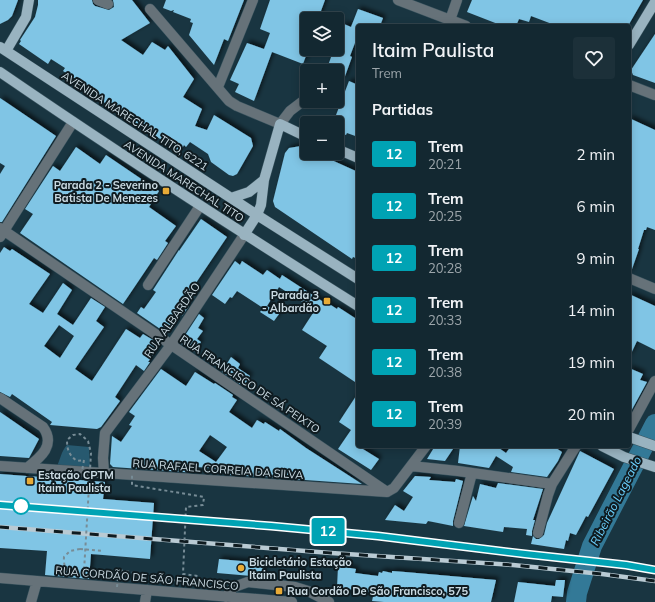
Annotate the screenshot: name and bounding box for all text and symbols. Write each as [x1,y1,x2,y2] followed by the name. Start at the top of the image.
[300,12,344,160] map controls
[300,12,344,56] button: layers
[573,37,615,79] button: heart
[372,38,494,62] text: Itaim Paulista
[300,64,344,108] button: +
[372,65,402,81] text: Trem
[59,68,211,174] street label: AVENIDA MARECHAL TITO, 6221
[372,100,433,119] text: Partidas
[300,116,344,160] button: −
[121,137,247,225] street label: AVENIDA MARECHAL TITO
[428,137,464,156] text: Trem
[386,145,402,163] text: 12
[577,145,615,164] text: 2 min
[428,156,462,172] text: 20:21
[54,178,158,205] place label: Parada 2 - Severino Batista De Menezes
[161,186,171,196] marker: Parada 2 - Severino Batista De Menezes
[428,189,464,208] text: Trem
[386,197,402,215] text: 12
[577,197,615,216] text: 6 min
[428,208,462,224] text: 20:25
[428,241,464,260] text: Trem
[386,249,402,267] text: 12
[577,249,615,268] text: 9 min
[428,260,462,276] text: 20:28
[141,280,203,360] street label: RUA ALBARDÃO
[262,288,319,315] place label: Parada 3 - Albardão
[428,293,464,312] text: Trem
[322,296,332,306] marker: Parada 3 - Albardão
[386,301,402,319] text: 12
[568,301,615,320] text: 14 min
[428,312,462,328] text: 20:33
[177,332,323,436] street label: RUA FRANCISCO DE SÁ PEIXTO
[428,345,464,364] text: Trem
[386,353,402,371] text: 12
[568,353,615,372] text: 19 min
[428,364,462,380] text: 20:38
[428,397,464,416] text: Trem
[386,405,402,423] text: 12
[568,405,615,424] text: 20 min
[428,416,462,432] text: 20:39
[587,454,645,548] water label: Ribeirão Lageado
[132,456,304,482] street label: RUA RAFAEL CORREIA DA SILVA
[38,468,114,495] place label: Estação CPTM Itaim Paulista
[25,476,35,486] marker: Estação CPTM Itaim Paulista
[12,497,30,515] unlabelled marker
[310,518,346,544] line badge: 12
[320,522,336,540] text: 12
[249,555,352,582] place label: Bicicletário Estação Itaim Paulista
[55,563,239,593] street label: RUA CORDÃO DE SÃO FRANCISCO
[236,563,246,573] marker: Bicicletário Estação Itaim Paulista
[287,584,469,598] place label: Rua Cordão De São Francisco, 575
[274,586,284,596] marker: Rua Cordão De São Francisco, 575

